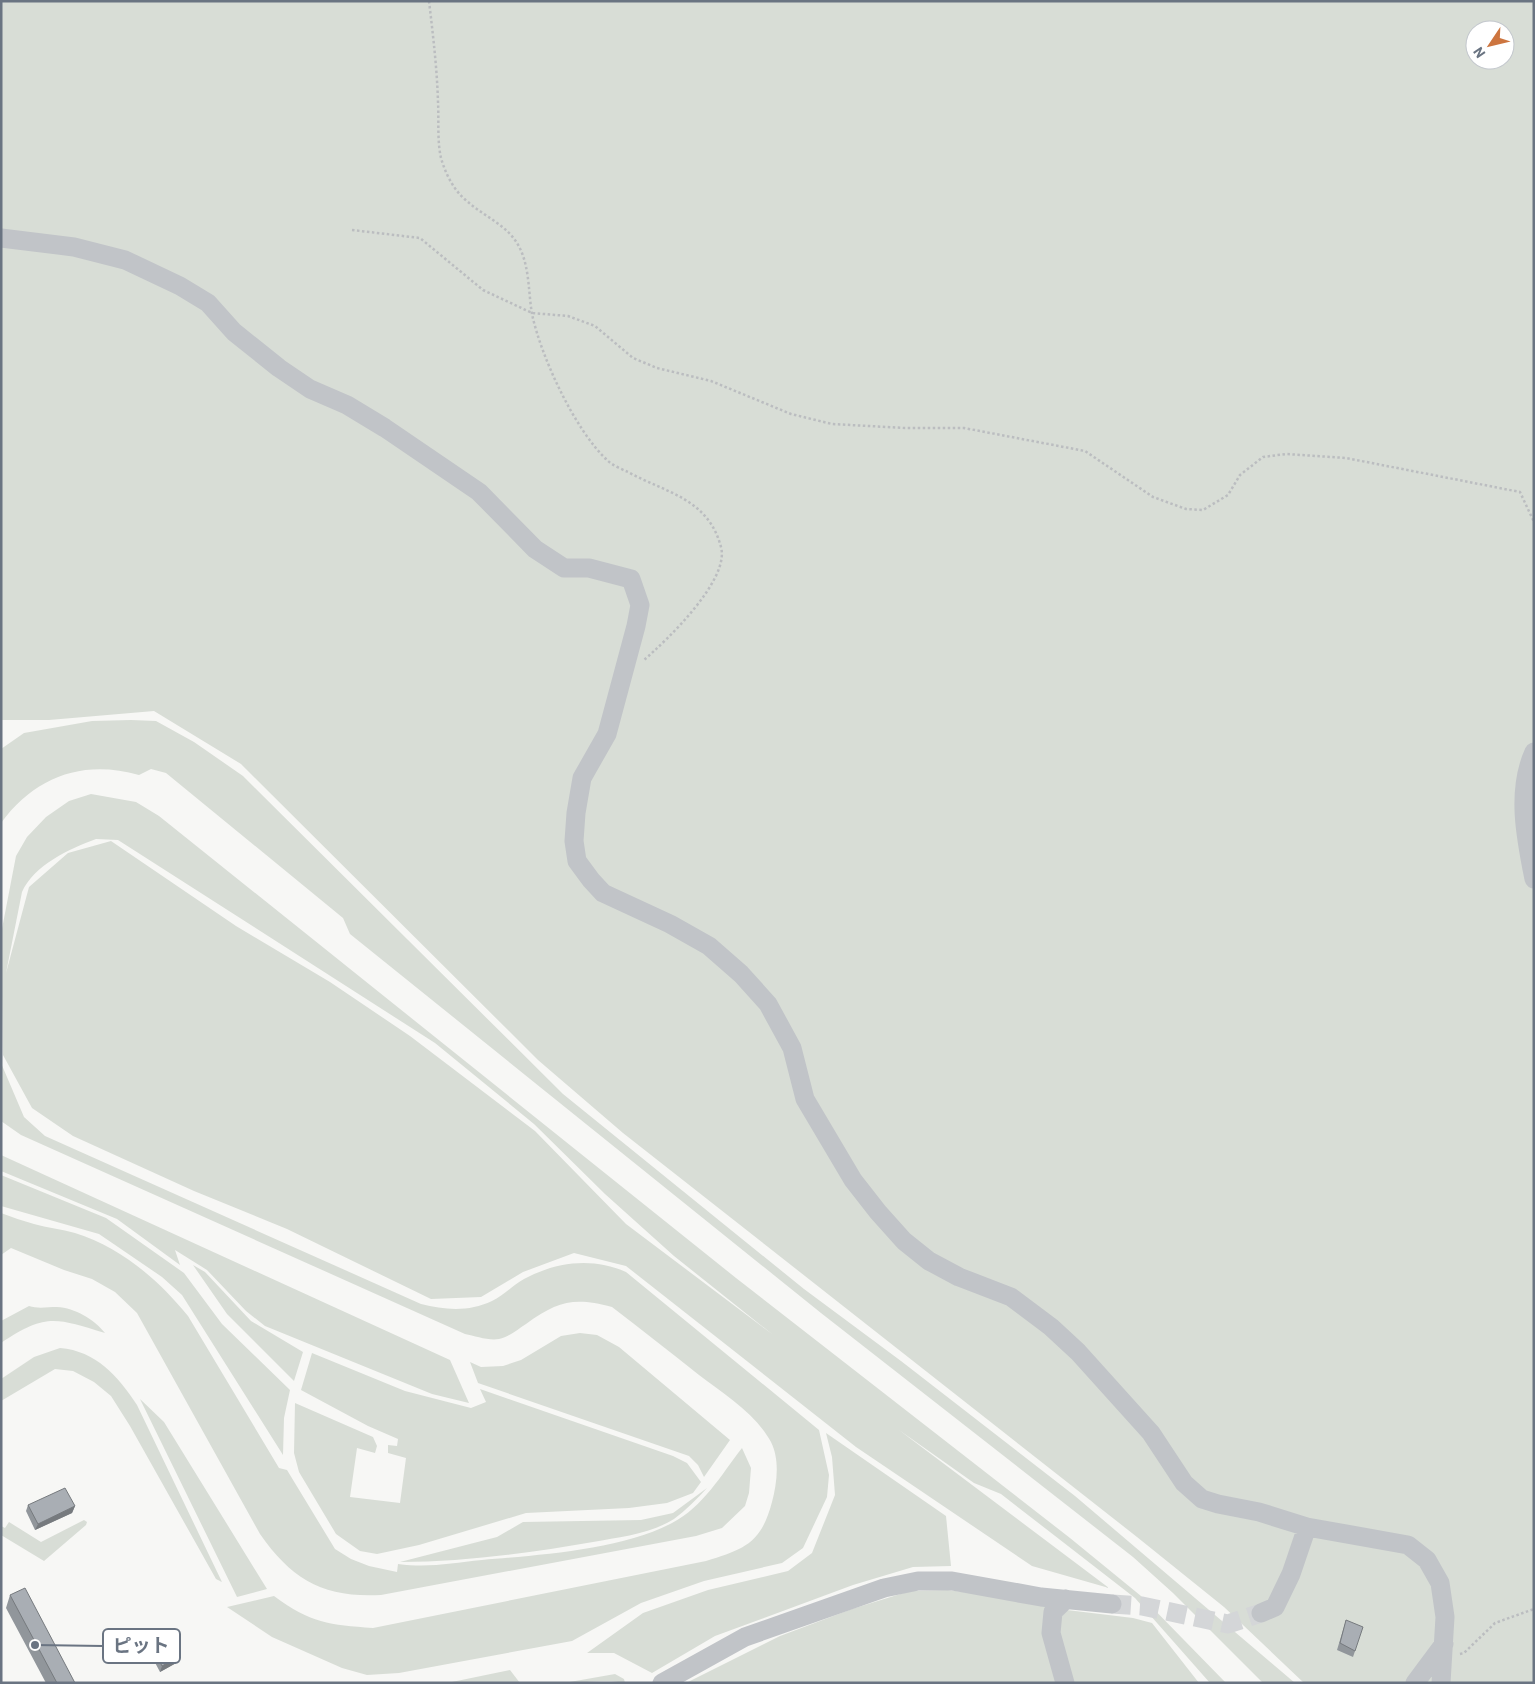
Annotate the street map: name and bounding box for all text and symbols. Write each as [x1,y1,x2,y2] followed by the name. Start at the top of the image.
[1465,20,1515,70] north arrow
[1469,44,1489,61] text: N
[103,1629,180,1663] callout: ピット
[112,1633,170,1656] text: ピット

